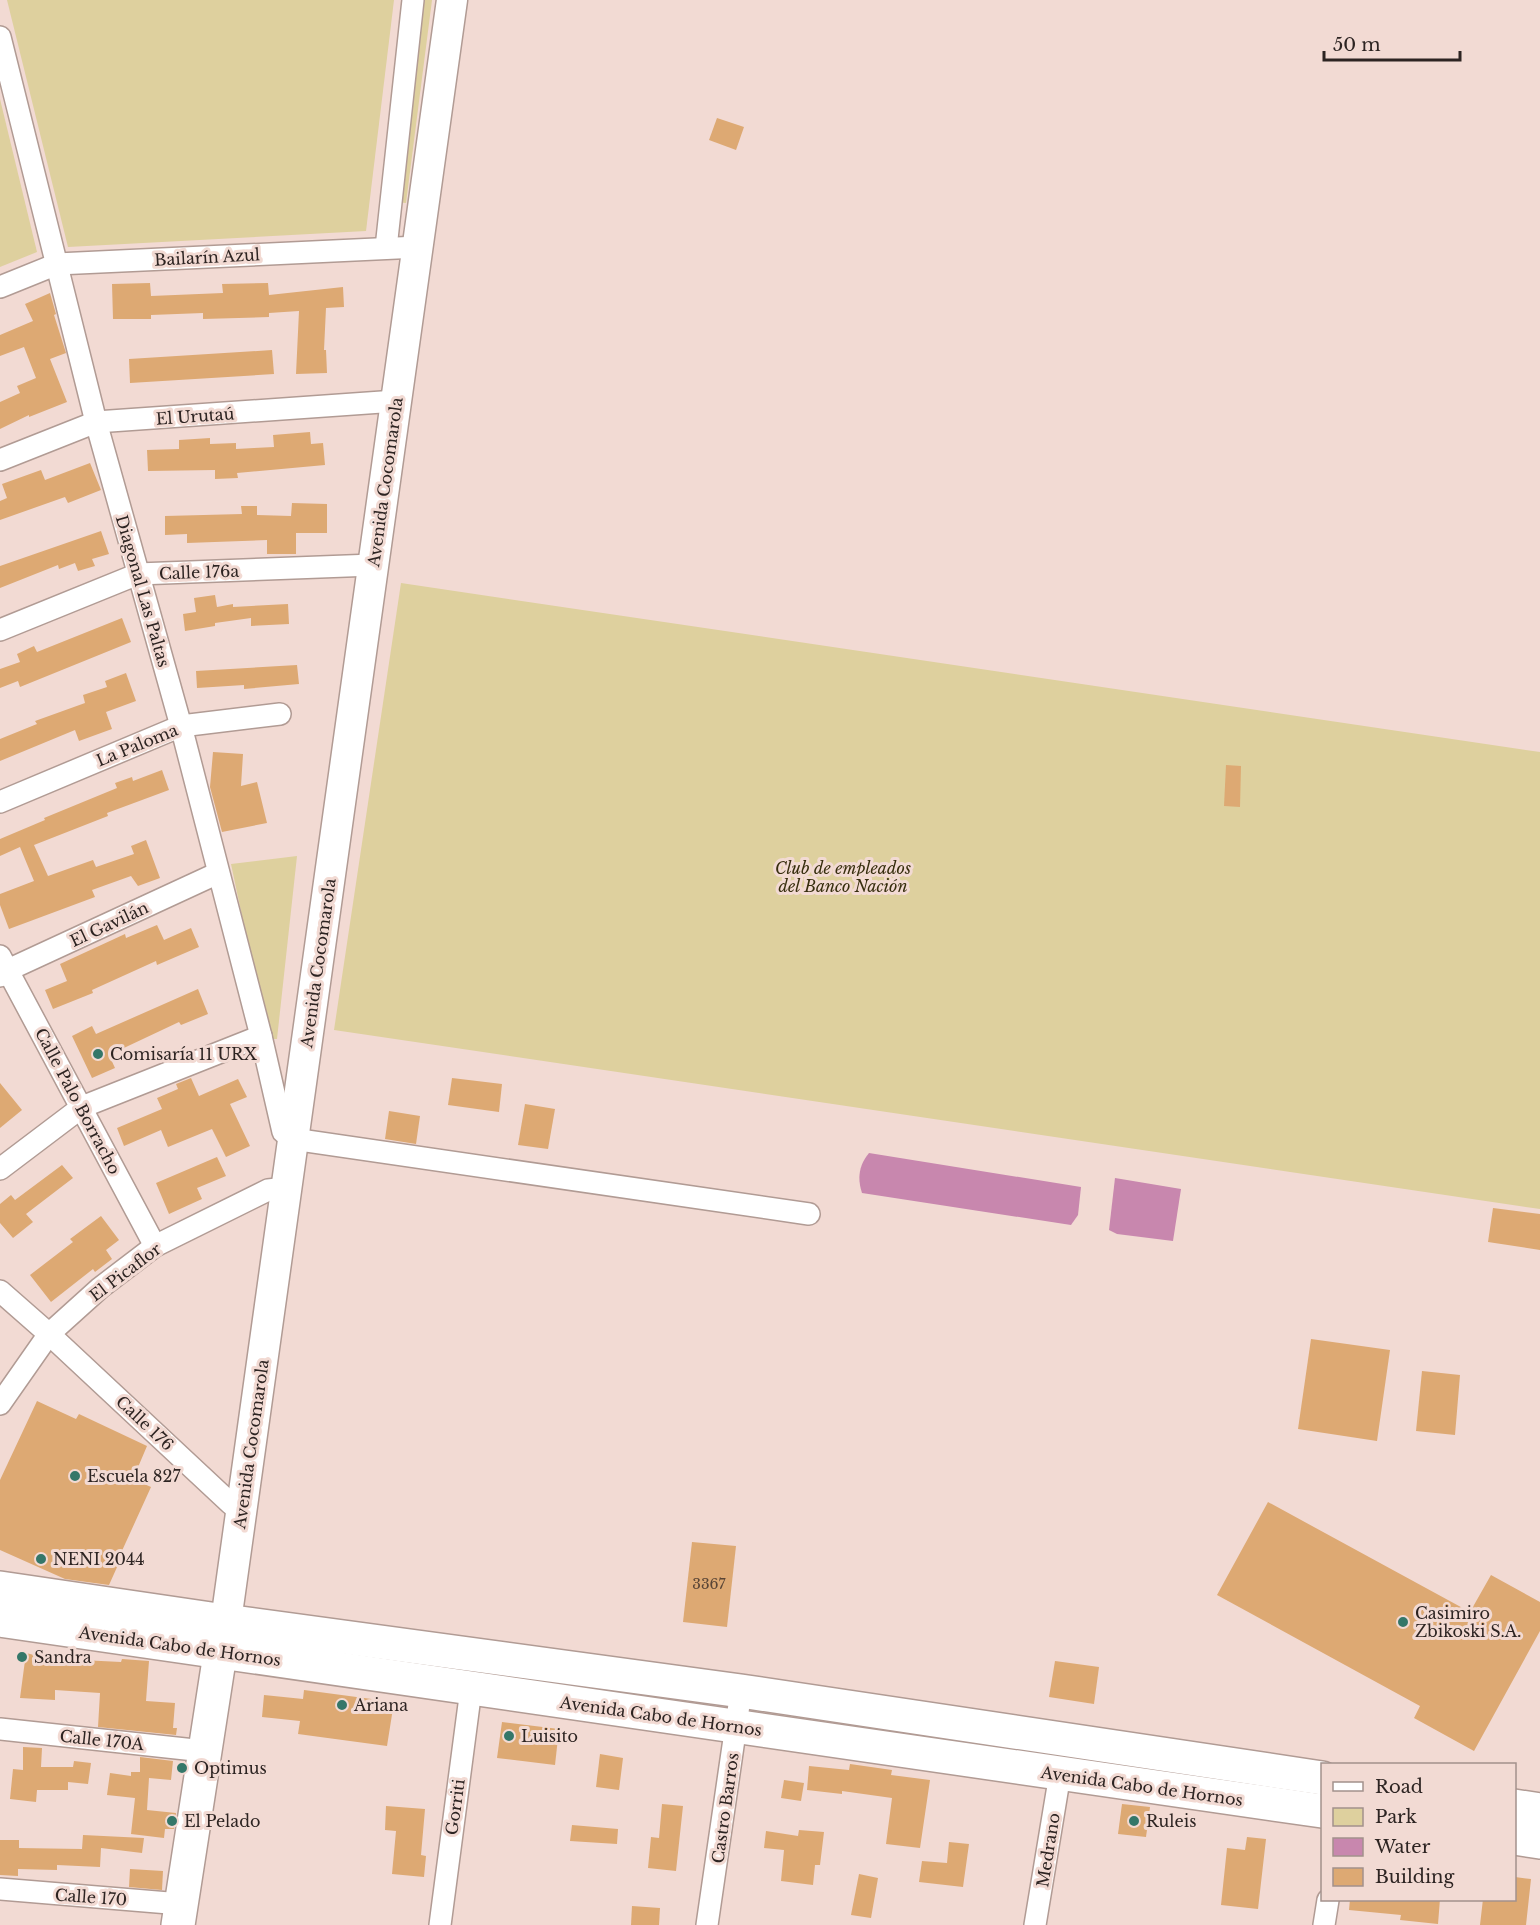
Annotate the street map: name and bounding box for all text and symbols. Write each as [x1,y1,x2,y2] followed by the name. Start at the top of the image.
[1324,24,1460,62] scale bar
[1333,34,1381,56] text: 50 m
[154,244,260,270] street label: Bailarín Azul
[363,396,407,569] street label: Avenida Cocomarola
[155,403,235,429] street label: El Urutaú
[112,513,174,669] street label: Diagonal Las Paltas
[159,561,240,583] street label: Calle 176a
[93,720,181,770] street label: La Paloma
[775,858,911,896] park label: Club de empleados del Banco Nación
[296,877,340,1050] street label: Avenida Cocomarola
[67,897,151,951] street label: El Gavilán
[31,1024,125,1178] street label: Calle Palo Borracho
[110,1044,258,1064] place label: Comisaría 11 URX
[91,1047,105,1061] marker: Comisaría 11 URX
[85,1238,165,1305] street label: El Picaflor
[229,1358,273,1531] street label: Avenida Cocomarola
[112,1391,178,1455] street label: Calle 176
[87,1466,181,1486] place label: Escuela 827
[68,1469,82,1483] marker: Escuela 827
[53,1549,145,1569] place label: NENI 2044
[34,1552,48,1566] marker: NENI 2044
[692,1575,727,1593] house number: 3367
[1415,1603,1521,1641] place label: Casimiro Zbikoski S.A.
[1396,1615,1410,1629] marker: Casimiro Zbikoski S.A.
[77,1622,282,1670] street label: Avenida Cabo de Hornos
[34,1647,92,1667] place label: Sandra
[15,1650,29,1664] marker: Sandra
[558,1692,763,1740] street label: Avenida Cabo de Hornos
[353,1695,408,1715] place label: Ariana
[335,1698,349,1712] marker: Ariana
[59,1726,146,1754] street label: Calle 170A
[521,1726,578,1746] place label: Luisito
[502,1729,516,1743] marker: Luisito
[707,1751,743,1865] street label: Castro Barros
[194,1758,267,1778] place label: Optimus
[175,1761,189,1775] marker: Optimus
[1039,1762,1244,1810] street label: Avenida Cabo de Hornos
[1321,1763,1516,1901] legend
[1375,1776,1423,1798] text: Road
[441,1777,469,1836] street label: Gorriti
[1375,1806,1417,1828] text: Park
[184,1811,260,1831] place label: El Pelado
[1032,1811,1064,1889] street label: Medrano
[1146,1811,1196,1831] place label: Ruleis
[165,1814,179,1828] marker: El Pelado
[1127,1814,1141,1828] marker: Ruleis
[1374,1836,1431,1858] text: Water
[1375,1866,1454,1888] text: Building
[54,1884,128,1910] street label: Calle 170

